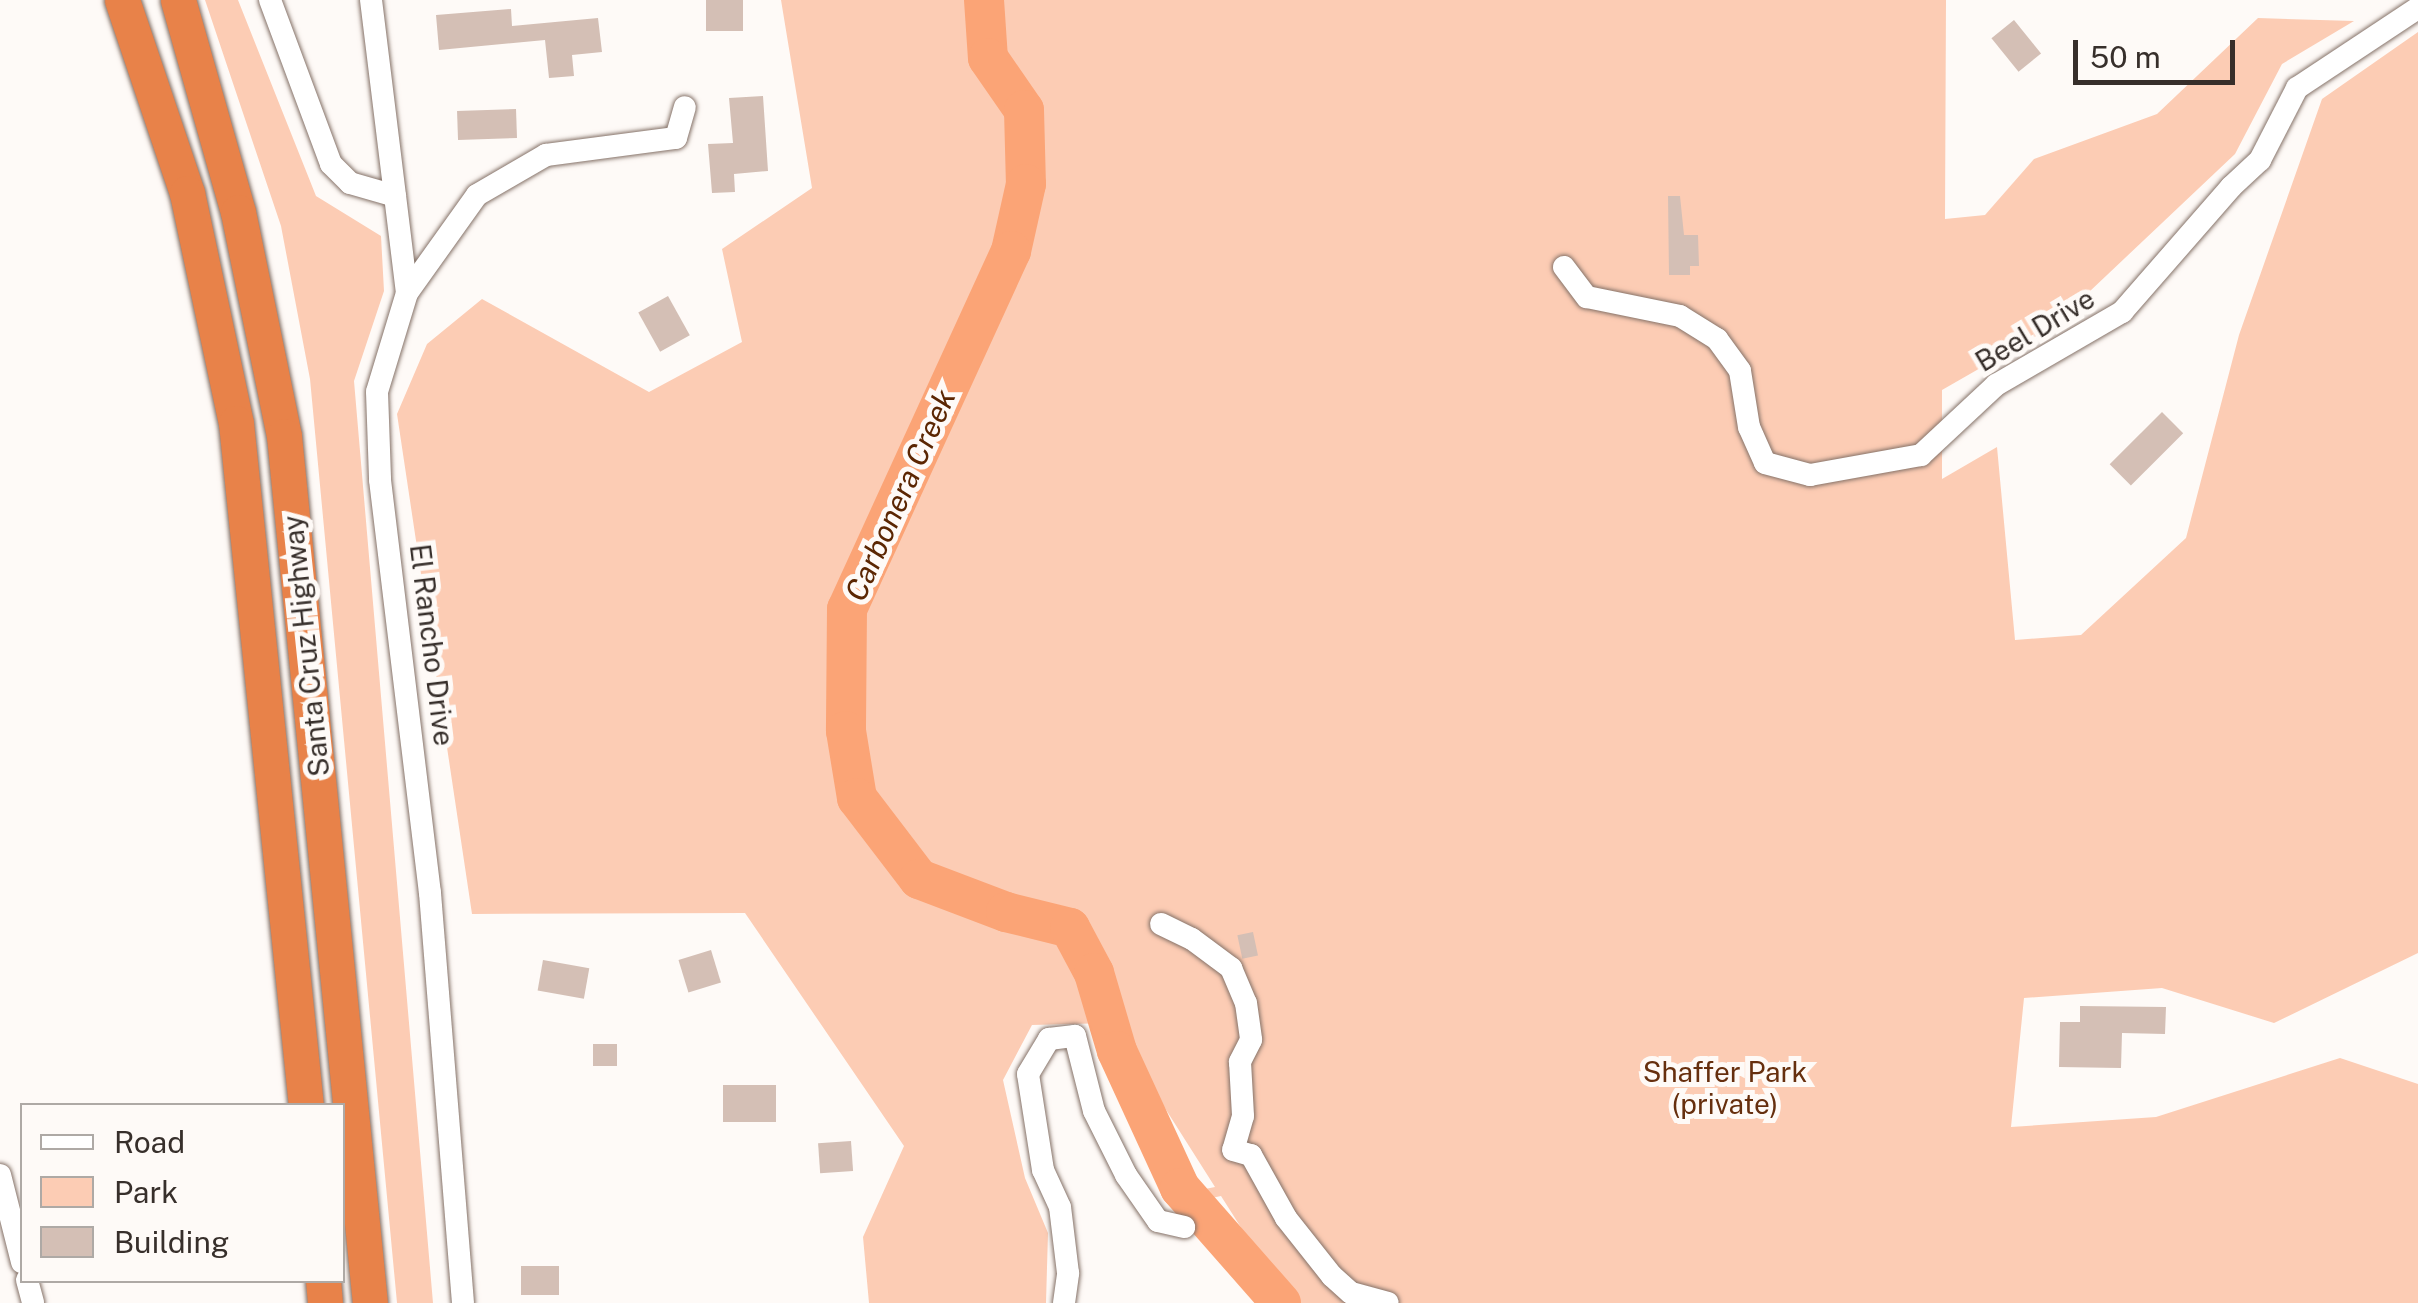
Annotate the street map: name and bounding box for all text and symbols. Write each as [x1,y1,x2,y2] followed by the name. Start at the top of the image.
[2078,20,2240,82] scale bar
[2090,39,2161,75] text: 50 m
[1969,281,2101,379] street label: Beel Drive
[837,384,963,606] water label: Carbonera Creek
[276,514,336,778] street label: Santa Cruz Highway
[403,542,461,748] street label: El Rancho Drive
[1643,1055,1807,1121] park label: Shaffer Park (private)
[20,1103,345,1283] legend
[114,1124,185,1160] text: Road
[114,1174,178,1210] text: Park
[114,1224,229,1260] text: Building

